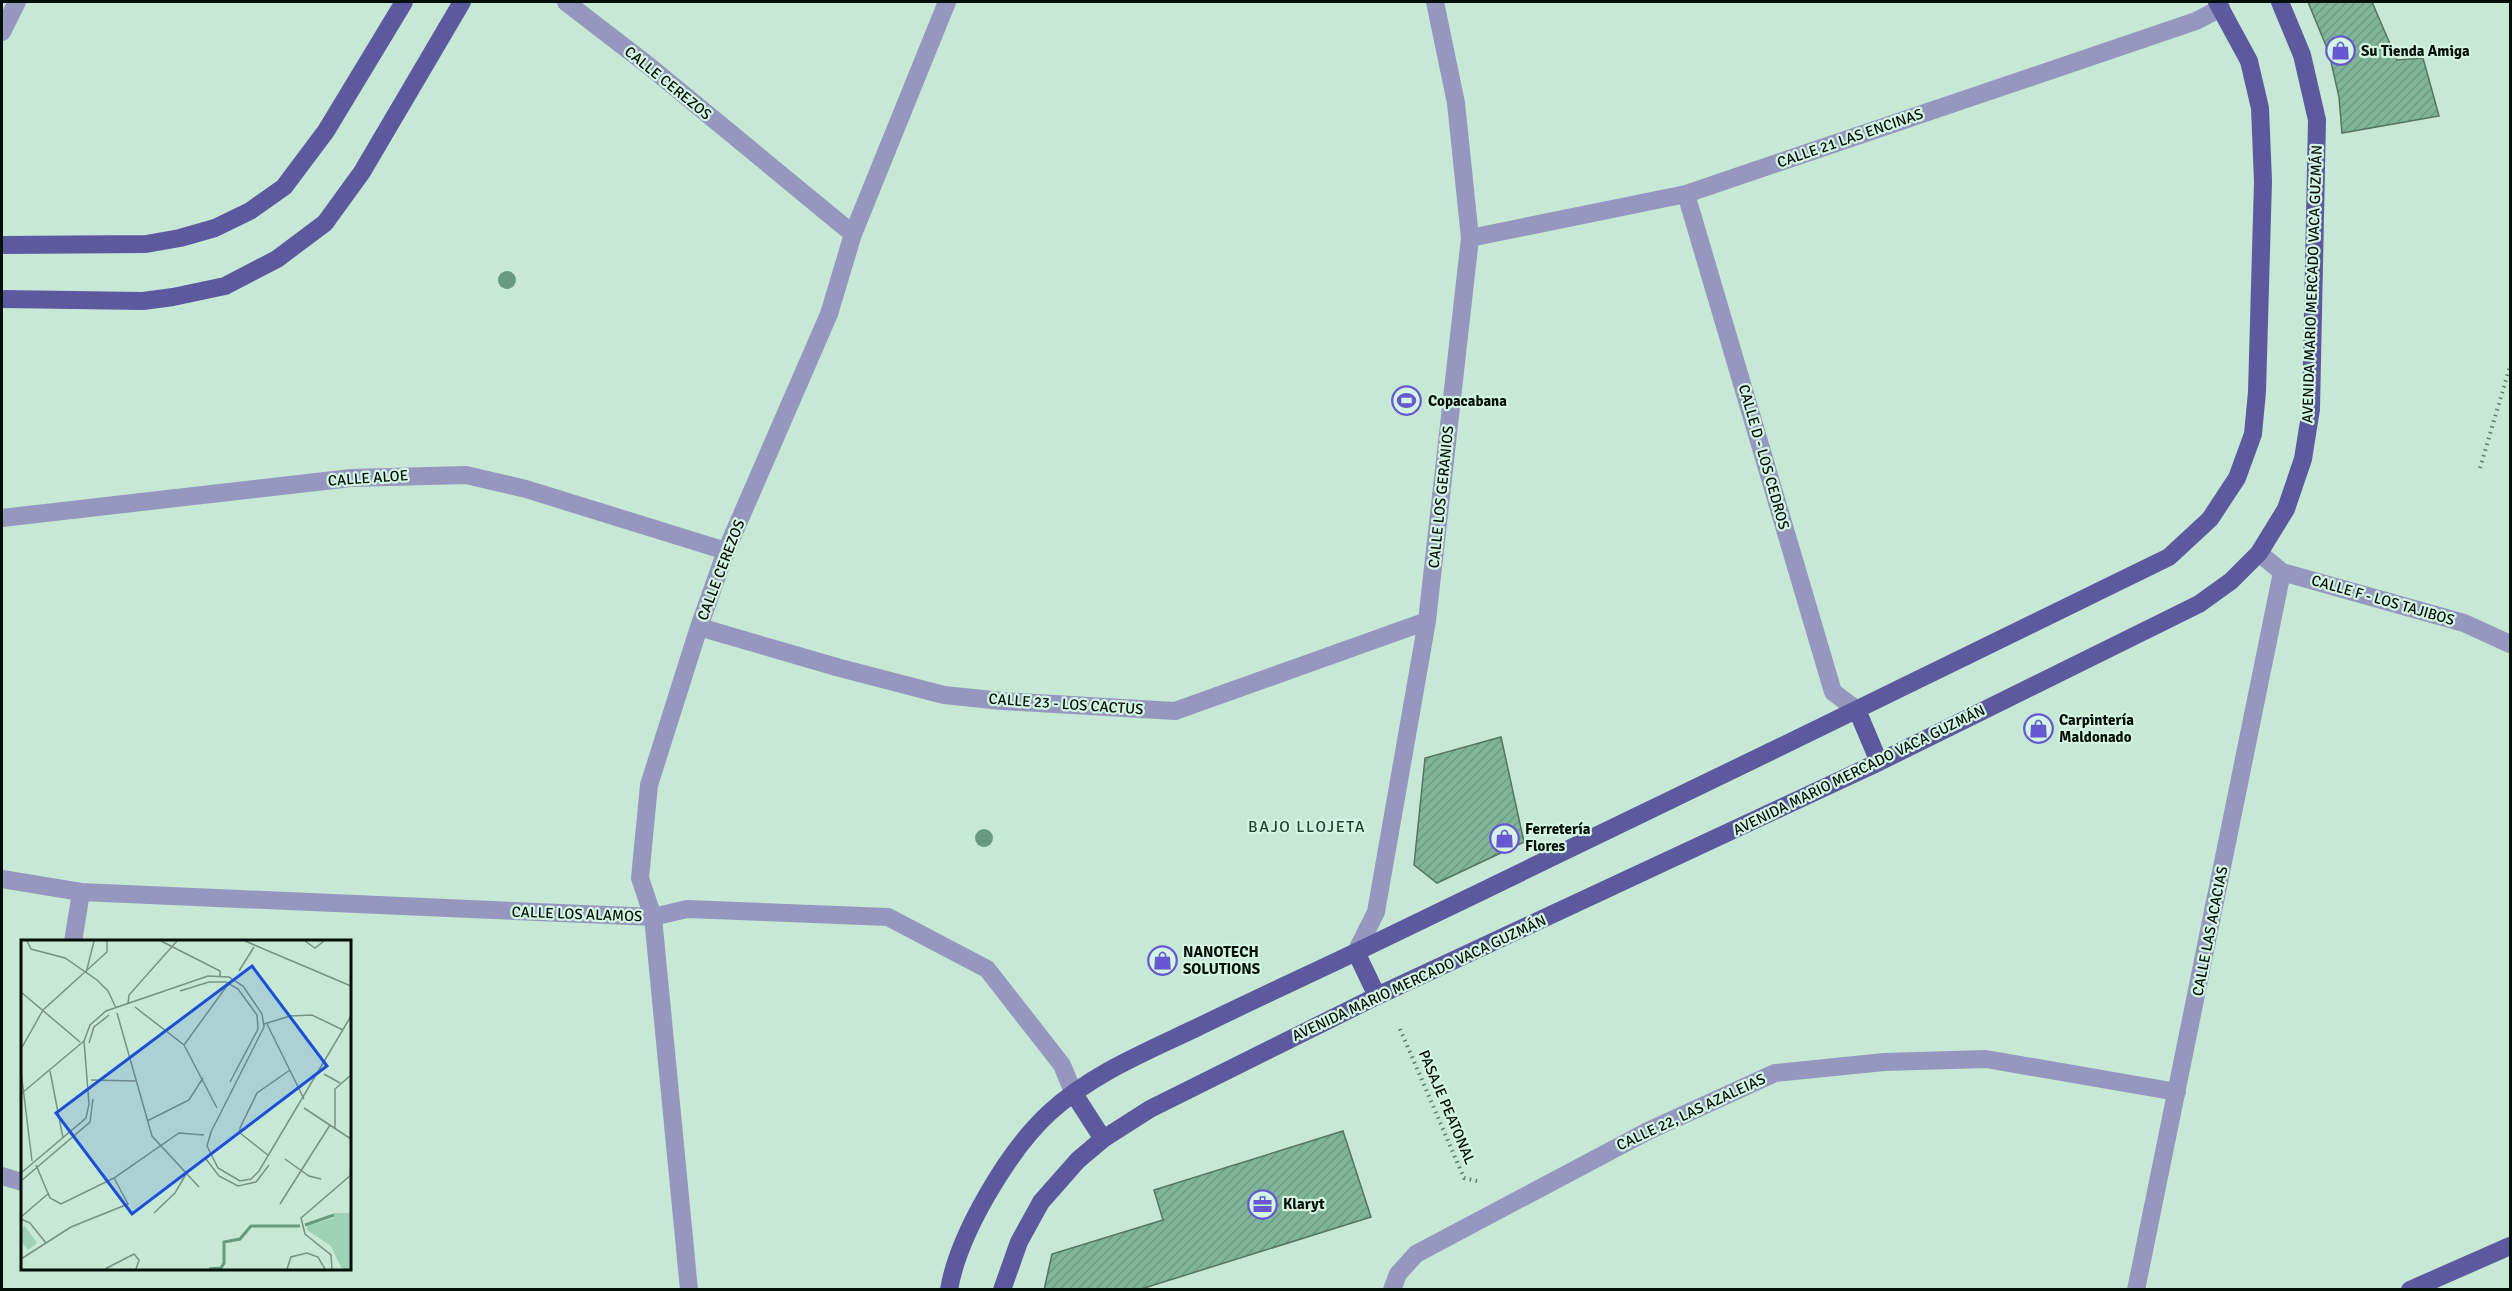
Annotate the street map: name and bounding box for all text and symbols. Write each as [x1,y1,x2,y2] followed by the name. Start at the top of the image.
[2324,35,2356,67] shop icon: Su Tienda Amiga
[621,42,715,124] street label: CALLE CEREZOS
[2361,42,2470,60] place label: Su Tienda Amiga
[1775,105,1925,171] street label: CALLE 21 LAS ENCINAS
[2297,145,2326,423] street label: AVENIDA MARIO MERCADO VACA GUZMÁN
[1735,382,1793,532] street label: CALLE D - LOS CEDROS
[1391,385,1423,417] sports icon: Copacabana
[1428,392,1507,410] place label: Copacabana
[1425,425,1457,569] street label: CALLE LOS GERANIOS
[327,466,409,490] street label: CALLE ALOE
[693,517,749,623] street label: CALLE CEREZOS
[2309,571,2457,629] street label: CALLE F - LOS TAJIBOS
[988,690,1144,718] street label: CALLE 23 - LOS CACTUS
[1730,700,1988,839] street label: AVENIDA MARIO MERCADO VACA GUZMÁN
[2059,711,2134,746] place label: Carpintería Maldonado
[2022,713,2054,745] shop icon: Carpintería Maldonado
[1248,817,1366,837] district label: BAJO LLOJETA
[1525,820,1591,855] place label: Ferretería Flores
[1488,822,1520,854] shop icon: Ferretería Flores
[2189,865,2231,997] street label: CALLE LAS ACACIAS
[511,903,643,925] street label: CALLE LOS ALAMOS
[1289,910,1549,1045] street label: AVENIDA MARIO MERCADO VACA GUZMÁN
[21,940,351,1270] inset map
[1183,943,1260,978] place label: NANOTECH SOLUTIONS
[1146,945,1178,977] shop icon: NANOTECH SOLUTIONS
[1415,1047,1479,1167] street label: PASAJE PEATONAL
[1614,1070,1768,1154] street label: CALLE 22, LAS AZALEIAS
[1246,1188,1278,1220] office icon: Klaryt
[1283,1195,1325,1213] place label: Klaryt

